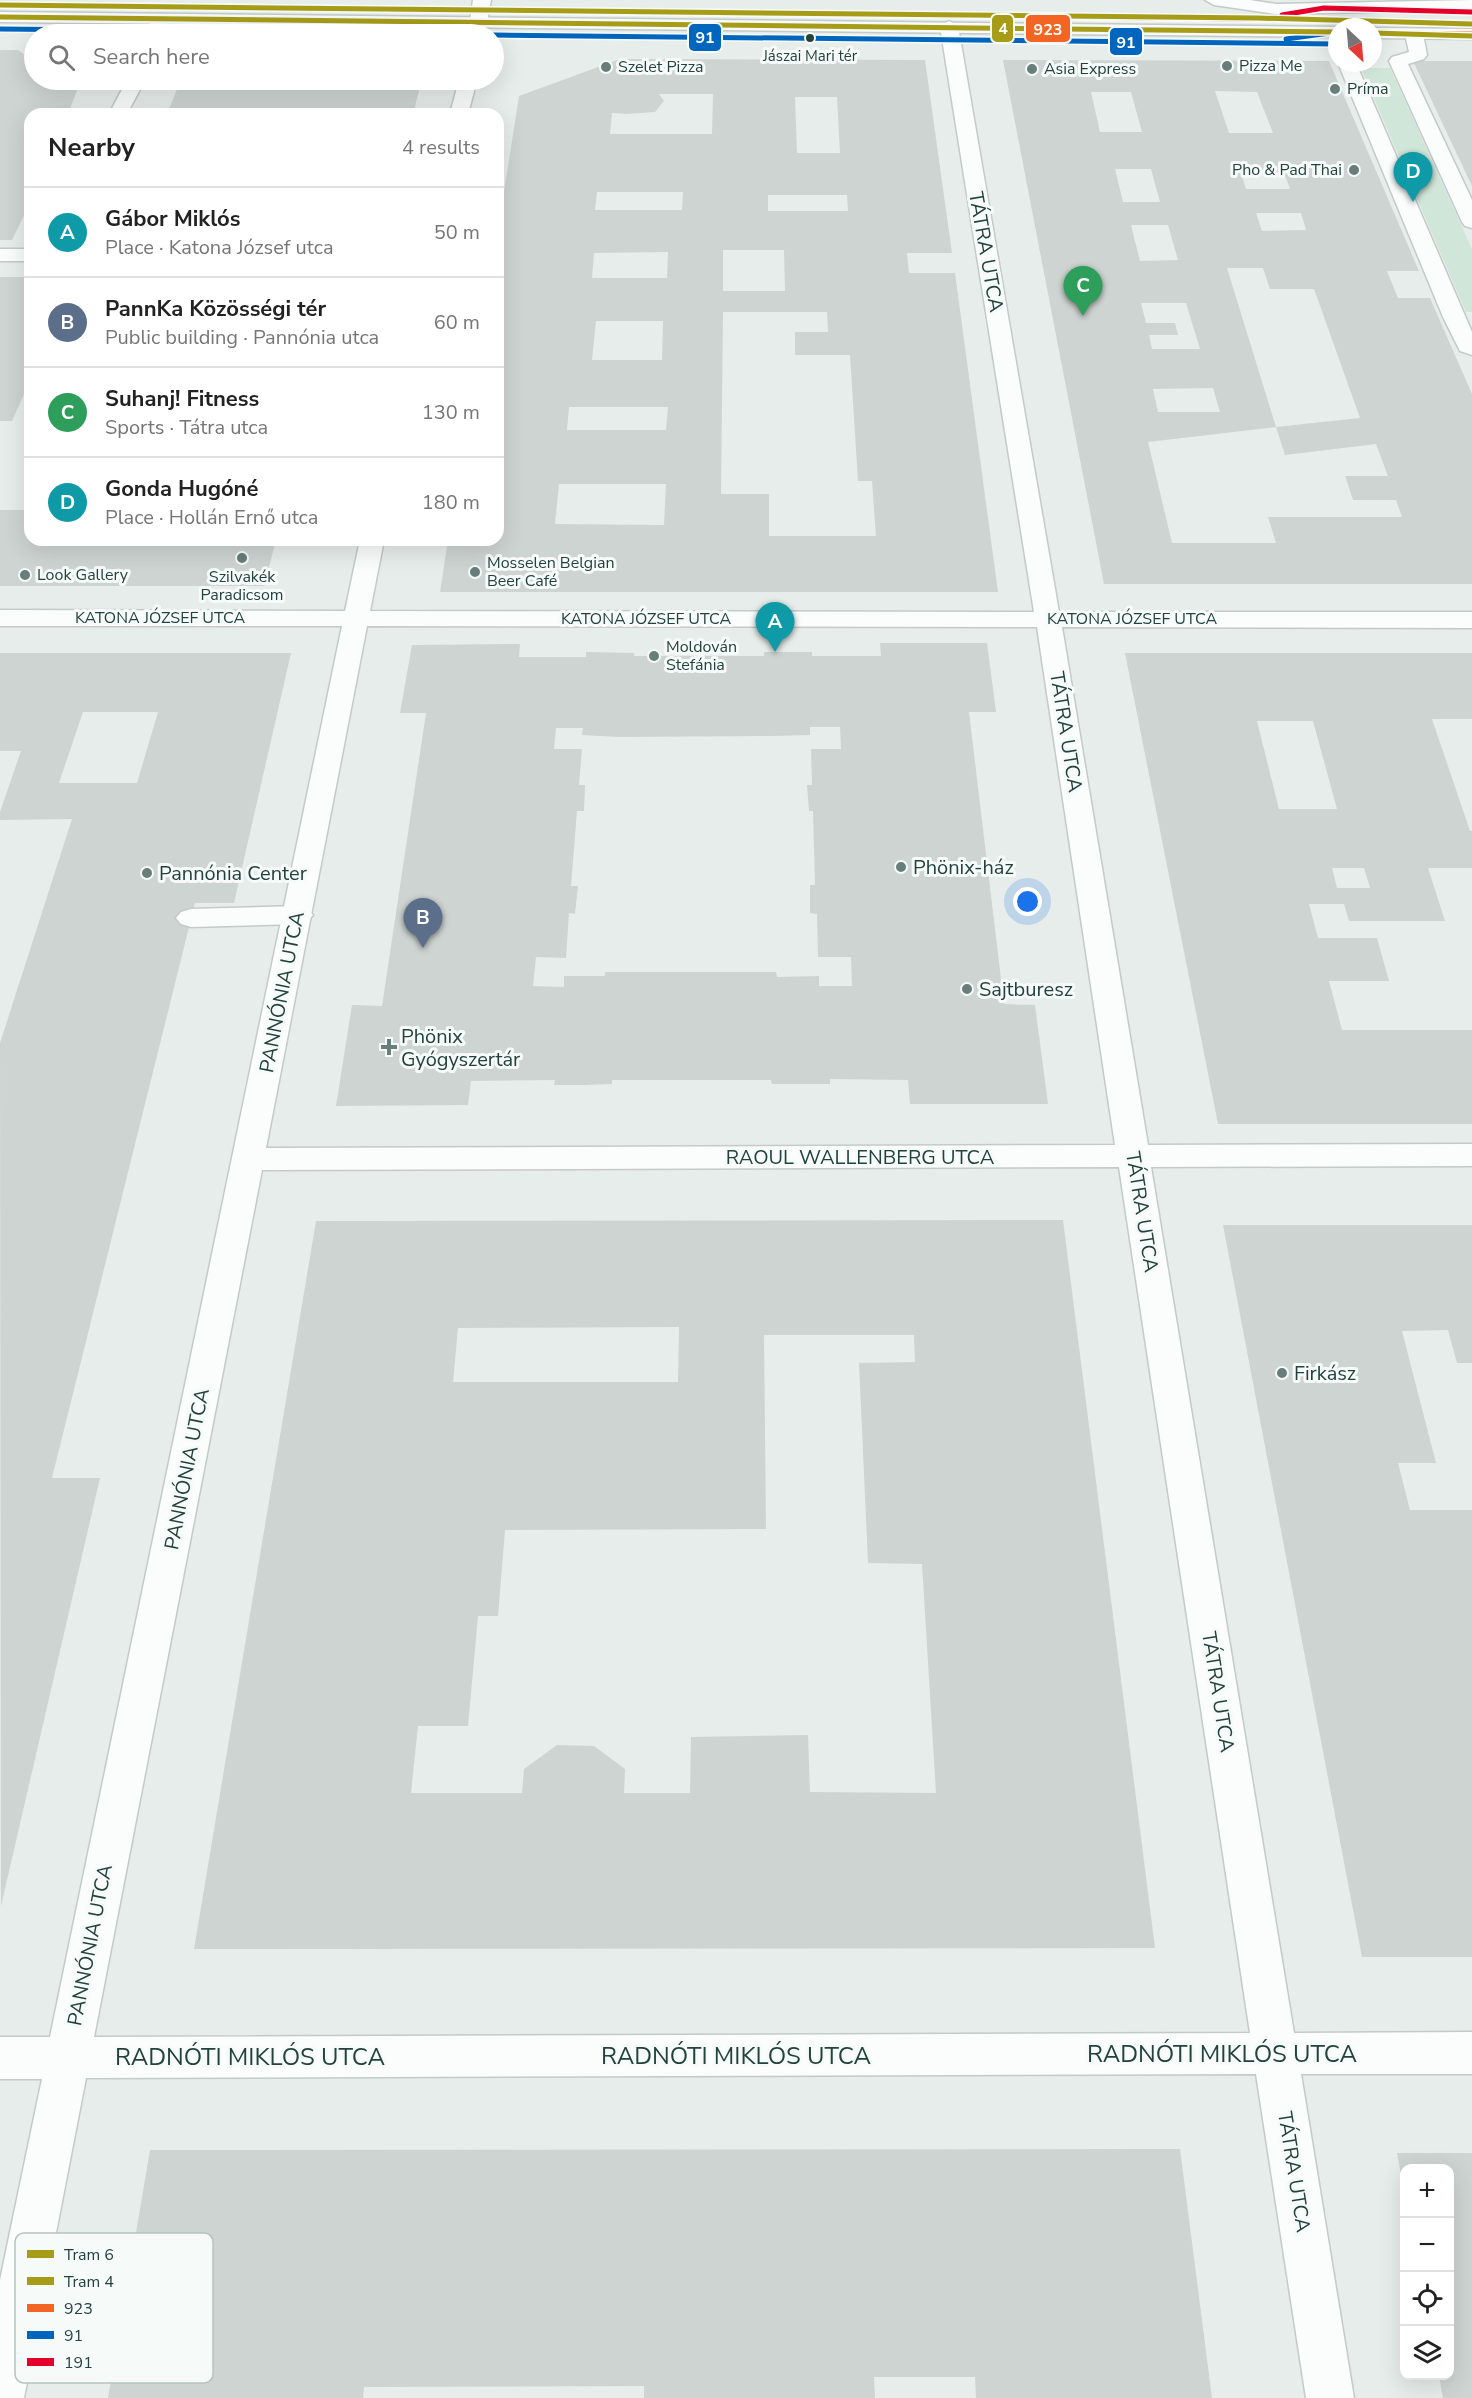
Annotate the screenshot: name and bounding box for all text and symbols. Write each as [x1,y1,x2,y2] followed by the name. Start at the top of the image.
[991,14,1014,43] line badge: 4
[1025,14,1071,43] line badge: 923
[998,18,1008,40] text: 4
[1328,18,1382,72] north arrow
[1034,19,1062,41] text: 923
[688,23,722,52] line badge: 91
[24,24,504,90] search box
[695,27,715,49] text: 91
[1109,27,1143,56] line badge: 91
[804,32,816,44] marker: Jászai Mari tér
[1116,32,1136,54] text: 91
[45,41,78,74] icon: search
[93,42,210,72] text: Search here
[762,46,858,66] place label: Jászai Mari tér
[1239,55,1302,77] place label: Pizza Me
[618,56,704,78] place label: Szelet Pizza
[1044,58,1136,80] place label: Asia Express
[1220,59,1234,73] marker: Pizza Me
[599,60,613,74] marker: Szelet Pizza
[1025,62,1039,76] marker: Asia Express
[1347,78,1389,100] place label: Príma
[1328,82,1342,96] marker: Príma
[48,130,135,165] text: Nearby
[402,134,480,161] text: 4 results
[1394,152,1432,202] pin: D
[1232,159,1342,181] place label: Pho & Pad Thai
[1347,163,1361,177] marker: Pho & Pad Thai
[962,190,1010,315] street label: TÁTRA UTCA
[105,204,240,234] text: Gábor Miklós
[60,219,75,246] text: A
[434,219,480,246] text: 50 m
[105,234,334,261] text: Place · Katona József utca
[1064,266,1102,316] pin: C
[105,294,326,324] text: PannKa Közösségi tér
[61,309,74,336] text: B
[434,309,480,336] text: 60 m
[105,324,379,351] text: Public building · Pannónia utca
[105,384,259,414] text: Suhanj! Fitness
[61,399,74,426] text: C
[422,399,480,426] text: 130 m
[105,414,268,441] text: Sports · Tátra utca
[105,474,258,504] text: Gonda Hugóné
[60,489,75,516] text: D
[422,489,480,516] text: 180 m
[105,504,318,531] text: Place · Hollán Ernő utca
[235,551,249,565] marker: Szilvakék Paradicsom
[487,552,615,592] place label: Mosselen Belgian Beer Café
[37,564,129,586] place label: Look Gallery
[468,565,482,579] marker: Mosselen Belgian Beer Café
[200,566,284,606] place label: Szilvakék Paradicsom
[18,568,32,582] marker: Look Gallery
[756,602,794,652] pin: A
[75,607,245,629] street label: KATONA JÓZSEF UTCA
[561,608,731,630] street label: KATONA JÓZSEF UTCA
[1047,608,1217,630] street label: KATONA JÓZSEF UTCA
[666,636,737,676] place label: Moldován Stefánia
[647,649,661,663] marker: Moldován Stefánia
[1043,670,1089,795] street label: TÁTRA UTCA
[913,854,1014,881] place label: Phönix-ház
[159,860,307,887] place label: Pannónia Center
[894,860,908,874] marker: Phönix-ház
[140,866,154,880] marker: Pannónia Center
[1013,887,1042,916] your location
[404,898,442,948] pin: B
[253,909,311,1075] street label: PANNÓNIA UTCA
[979,976,1073,1003] place label: Sajtburesz
[960,982,974,996] marker: Sajtburesz
[401,1023,520,1073] place label: Phönix Gyógyszertár
[382,1040,396,1054] marker: Phönix Gyógyszertár
[726,1144,995,1171] street label: RAOUL WALLENBERG UTCA
[1119,1150,1165,1275] street label: TÁTRA UTCA
[1294,1360,1356,1387] place label: Firkász
[1275,1366,1289,1380] marker: Firkász
[158,1386,216,1552] street label: PANNÓNIA UTCA
[1195,1630,1241,1755] street label: TÁTRA UTCA
[61,1862,119,2028] street label: PANNÓNIA UTCA
[1087,2038,1358,2070] street label: RADNÓTI MIKLÓS UTCA
[601,2040,872,2072] street label: RADNÓTI MIKLÓS UTCA
[115,2041,386,2073] street label: RADNÓTI MIKLÓS UTCA
[1271,2110,1317,2235] street label: TÁTRA UTCA
[1400,2164,1454,2380] map controls
[1400,2164,1454,2218] button: +
[1400,2218,1454,2272] button: −
[15,2233,213,2383] legend
[64,2244,114,2266] text: Tram 6
[64,2271,114,2293] text: Tram 4
[1400,2272,1454,2326] button: locate
[64,2298,93,2320] text: 923
[64,2325,83,2347] text: 91
[1400,2326,1454,2380] button: layers
[64,2352,93,2374] text: 191

